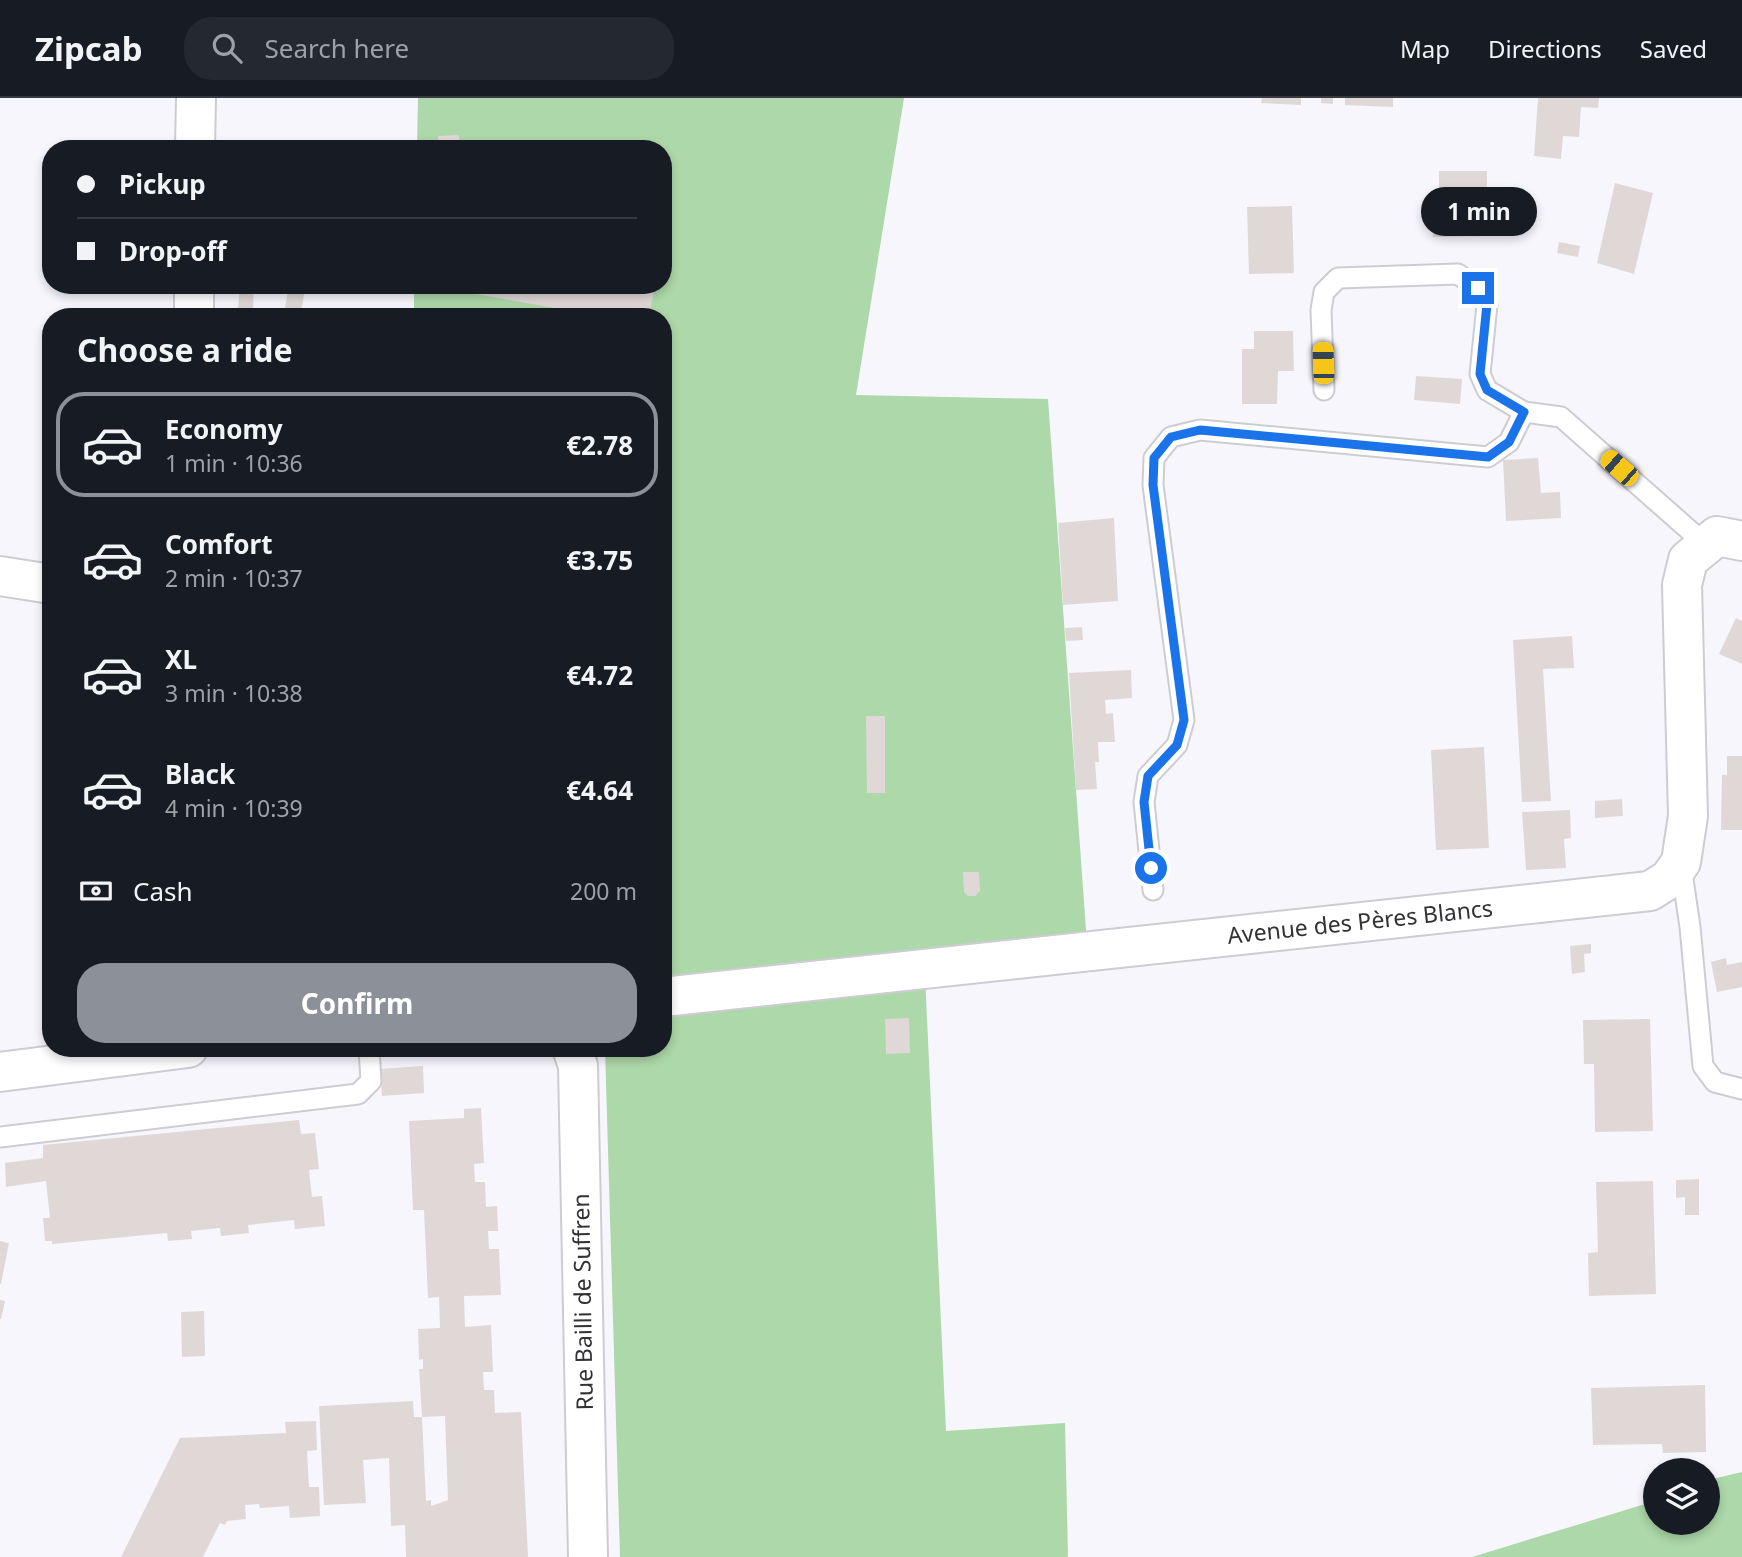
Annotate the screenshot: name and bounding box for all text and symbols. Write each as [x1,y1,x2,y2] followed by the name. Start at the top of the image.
[184,17,674,80] search box
[35,26,142,71] text: Zipcab
[208,29,246,67] icon: search
[264,30,409,66] text: Search here
[1400,32,1450,65] text: Map
[1488,32,1602,65] text: Directions
[1640,32,1707,65] text: Saved
[119,166,206,202] text: Pickup
[1420,186,1536,236] callout: 1 min
[1447,195,1511,227] text: 1 min
[119,233,226,269] text: Drop-off
[1462,272,1494,304] route end
[77,328,293,371] text: Choose a ride
[1312,342,1335,384] car
[165,411,283,447] text: Economy
[81,413,144,476] icon: car
[566,427,633,463] text: €2.78
[1597,446,1642,490] car
[165,447,303,479] text: 1 min · 10:36
[165,526,273,562] text: Comfort
[81,528,144,591] icon: car
[566,542,633,578] text: €3.75
[165,562,303,594] text: 2 min · 10:37
[165,641,197,677] text: XL
[81,643,144,706] icon: car
[566,657,633,693] text: €4.72
[165,677,303,709] text: 3 min · 10:38
[165,756,235,792] text: Black
[81,758,144,821] icon: car
[566,772,633,808] text: €4.64
[165,792,303,824] text: 4 min · 10:39
[1135,852,1167,884] route start
[77,872,115,910] icon: cash
[133,873,193,909] text: Cash
[570,875,637,907] text: 200 m
[1226,891,1494,951] street label: Avenue des Pères Blancs
[77,963,637,1043] button: Confirm
[564,1193,600,1411] street label: Rue Bailli de Suffren
[1643,1458,1720,1535] map controls
[1643,1458,1720,1535] button: layers

